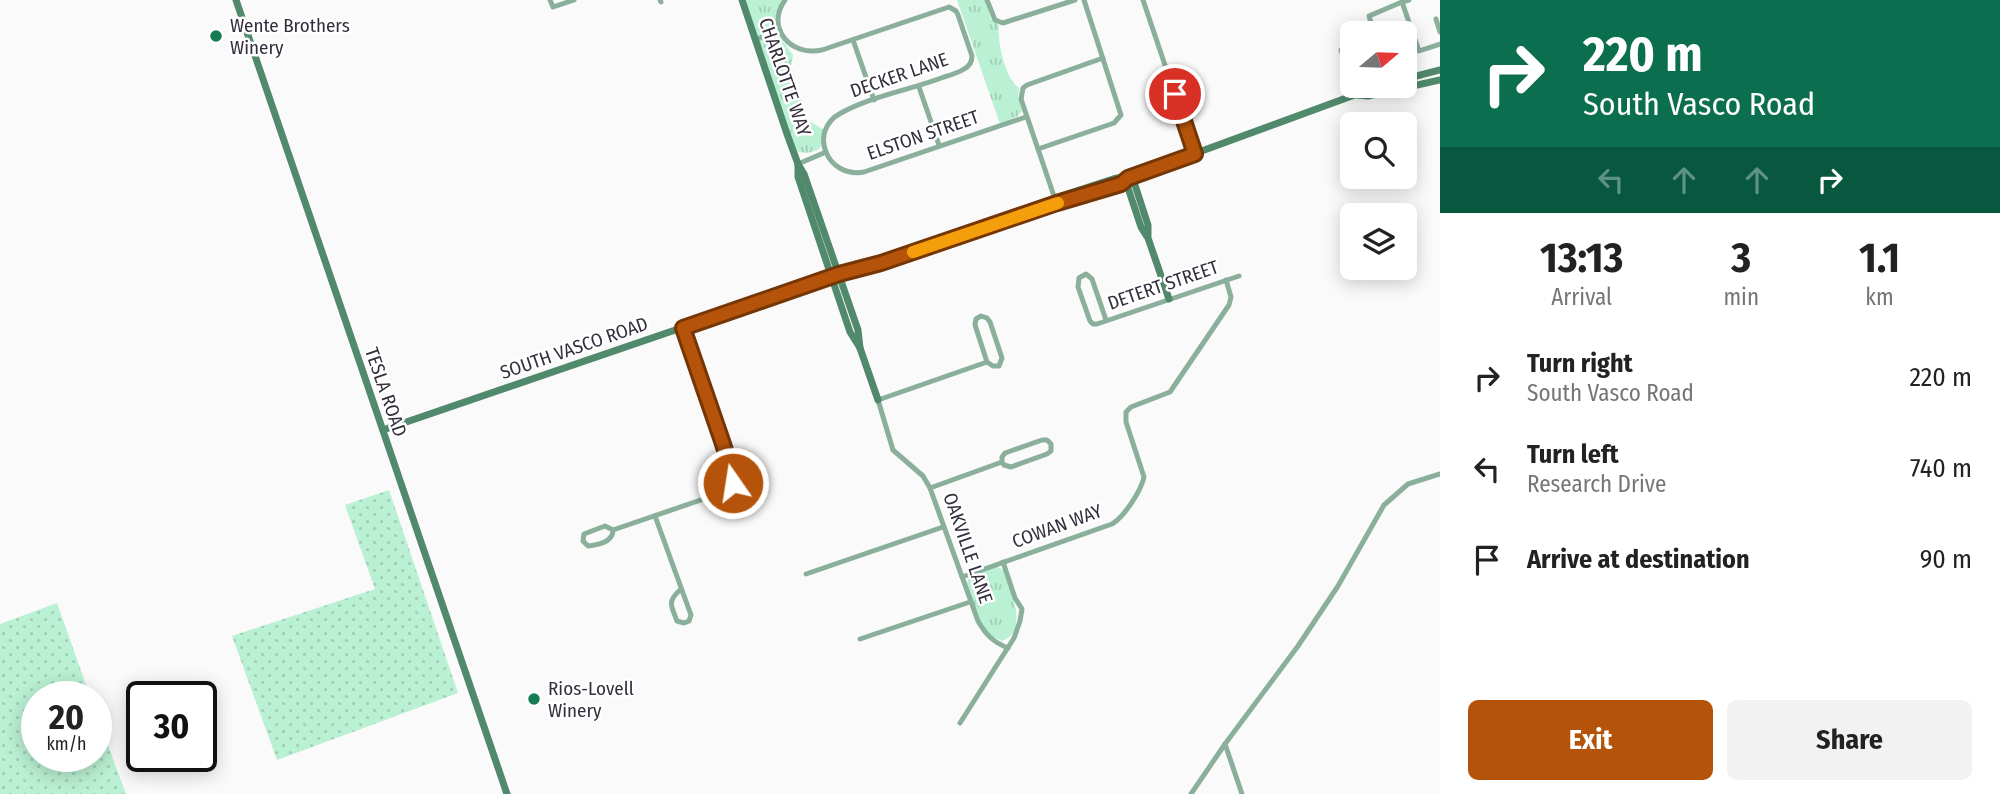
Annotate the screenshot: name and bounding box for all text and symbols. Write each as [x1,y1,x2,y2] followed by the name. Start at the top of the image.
[230,14,350,59] place label: Wente Brothers Winery
[754,15,816,140] street label: CHARLOTTE WAY
[1340,21,1418,98] north arrow
[1340,21,1417,280] map controls
[1583,25,1703,84] text: 220 m
[208,28,224,44] marker: Wente Brothers Winery
[1468,28,1559,119] icon: right
[847,47,951,102] street label: DECKER LANE
[1145,64,1205,124] pin
[1156,75,1194,113] icon: arrive
[1583,85,1815,123] text: South Vasco Road
[864,105,982,165] street label: ELSTON STREET
[1340,112,1417,189] button: search
[1592,161,1630,199] icon: left
[1665,161,1703,199] icon: ahead
[1738,161,1776,199] icon: ahead
[1811,161,1849,199] icon: right
[1340,203,1417,280] button: layers
[1540,233,1623,283] text: 13:13
[1731,233,1751,283] text: 3
[1859,233,1900,283] text: 1.1
[1105,255,1222,315] street label: DETERT STREET
[1551,283,1612,311] text: Arrival
[1723,283,1759,311] text: min
[1865,283,1894,311] text: km
[497,312,651,384] street label: SOUTH VASCO ROAD
[360,344,412,440] street label: TESLA ROAD
[1527,348,1633,379] text: Turn right
[1468,359,1506,397] icon: right
[1909,362,1972,393] text: 220 m
[1527,379,1694,407] text: South Vasco Road
[1527,439,1619,470] text: Turn left
[696,446,770,520] position arrow
[1468,450,1506,488] icon: left
[1910,453,1972,484] text: 740 m
[1527,470,1666,498] text: Research Drive
[938,490,998,606] street label: OAKVILLE LANE
[1009,499,1106,553] street label: COWAN WAY
[1468,541,1506,579] icon: arrive
[1527,544,1750,575] text: Arrive at destination
[1920,544,1972,575] text: 90 m
[548,677,634,722] place label: Rios-Lovell Winery
[126,681,217,772] speed limit sign: 30
[526,691,542,707] marker: Rios-Lovell Winery
[49,696,84,738] text: 20
[1468,700,1713,780] button: Exit
[1727,700,1972,780] button: Share
[46,733,87,755] text: km/h

